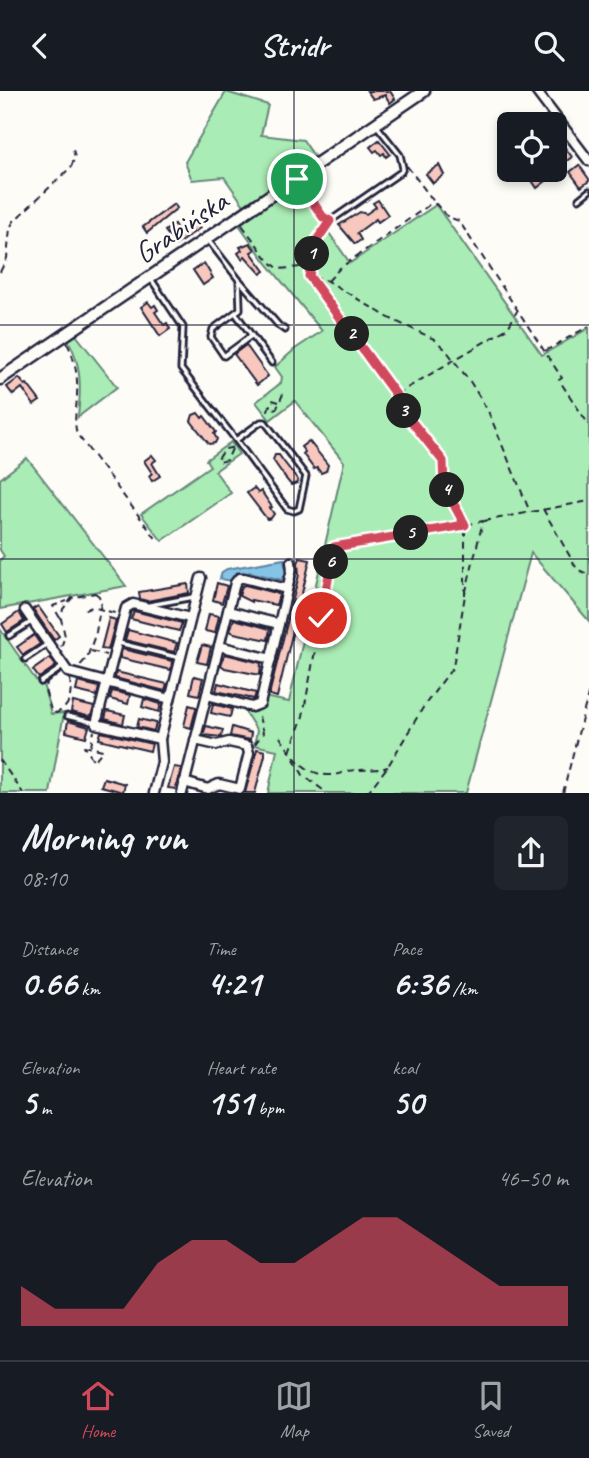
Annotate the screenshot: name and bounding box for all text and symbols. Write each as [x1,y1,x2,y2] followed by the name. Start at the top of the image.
[260,25,329,66] text: Stridr
[21,27,59,65] icon: back
[530,27,568,65] icon: search
[497,112,567,182] map controls
[497,112,567,182] button: locate
[267,149,327,209] pin
[278,160,316,198] icon: arrive
[127,181,237,272] street label: Grabińska
[294,237,330,271] pin: 1
[307,241,316,265] text: 1
[334,317,370,351] pin: 2
[347,321,356,345] text: 2
[386,393,422,429] pin: 3
[399,398,408,422] text: 3
[430,473,464,507] pin: 4
[442,477,451,501] text: 4
[394,515,428,551] pin: 5
[406,520,415,544] text: 5
[314,545,348,580] pin: 6
[326,549,335,573] text: 6
[291,588,351,648] pin
[302,599,340,637] icon: check
[21,814,187,861] text: Morning run
[494,816,568,890] button: share
[21,864,67,893] text: 08:10
[21,937,78,961] text: Distance
[207,937,236,961] text: Time
[392,937,422,961] text: Pace
[21,961,77,1006] text: 0.66
[207,961,261,1006] text: 4:21
[392,961,448,1006] text: 6:36
[77,977,100,1001] text: km
[448,977,477,1001] text: /km
[21,1056,79,1080] text: Elevation
[207,1056,276,1080] text: Heart rate
[392,1056,417,1080] text: kcal
[21,1080,36,1125] text: 5
[207,1080,253,1125] text: 151
[392,1080,423,1125] text: 50
[36,1096,51,1120] text: m
[253,1096,284,1120] text: bpm
[21,1164,92,1193] text: Elevation
[498,1164,568,1193] text: 46–50 m
[79,1377,117,1443] tab: Home
[275,1377,313,1443] tab: Map
[472,1377,510,1443] tab: Saved

